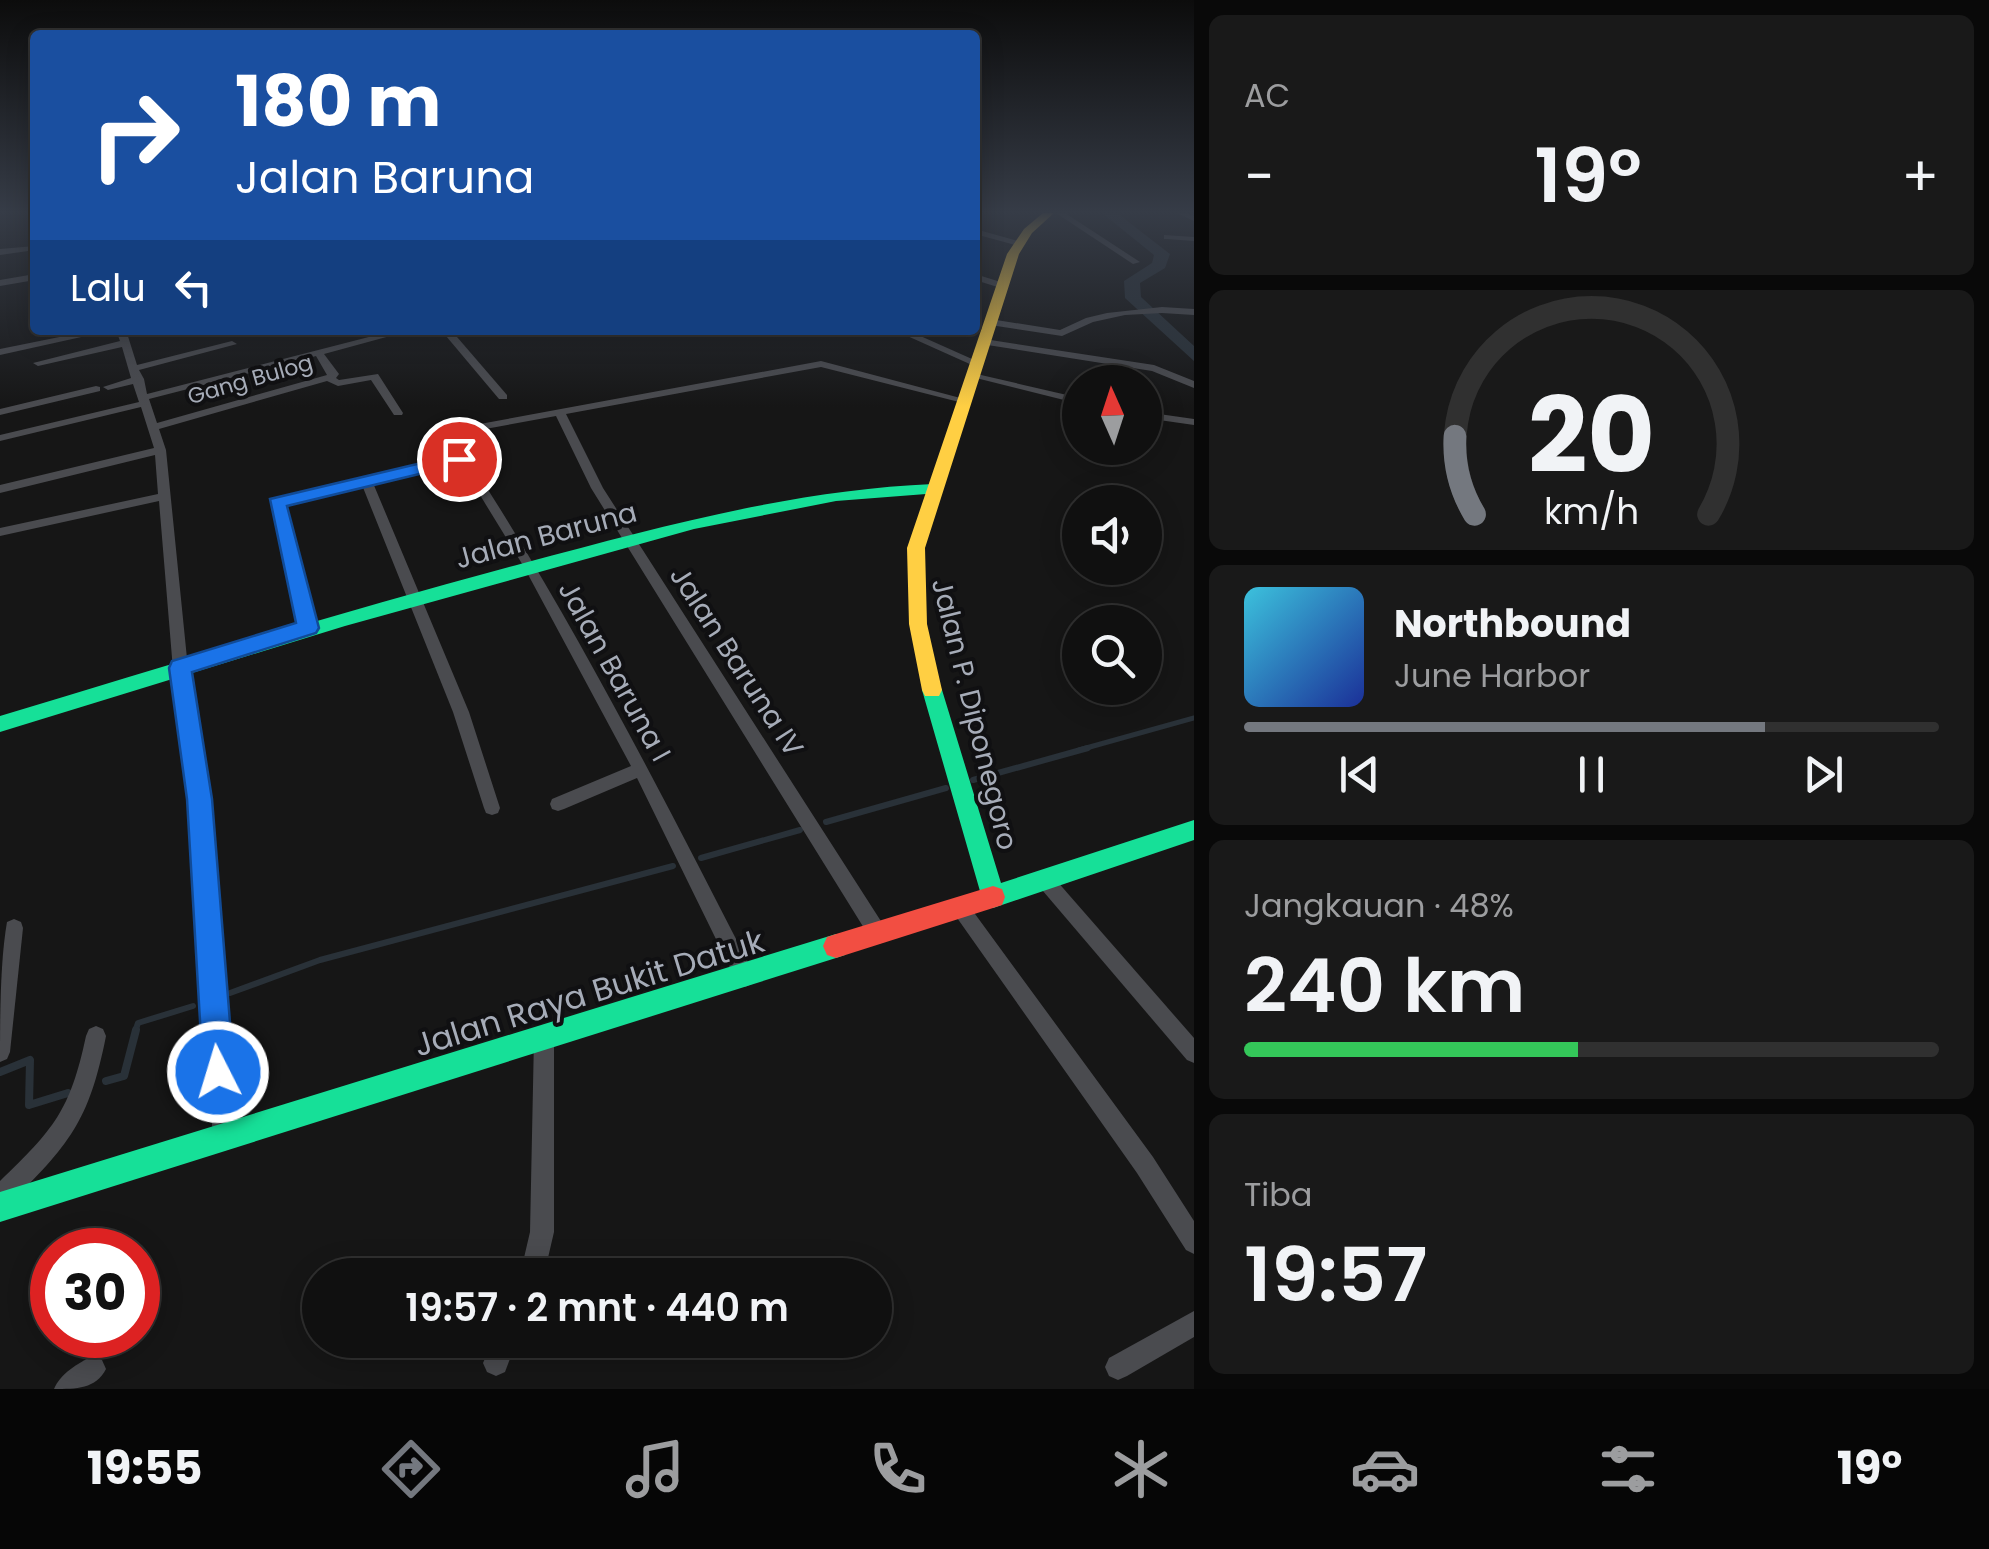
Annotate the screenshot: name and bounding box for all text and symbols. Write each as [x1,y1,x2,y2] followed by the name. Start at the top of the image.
[235,52,441,151] text: 180 m
[70,70,200,200] icon: right
[1244,73,1290,118] text: AC
[1534,123,1642,228] text: 19°
[1244,138,1274,215] text: −
[1901,138,1939,215] text: +
[235,146,534,209] text: Jalan Baruna
[166,260,221,315] icon: left
[70,261,146,314] text: Lalu
[184,347,316,412] street label: Gang Bulog
[1528,363,1655,508] text: 20
[1062,365,1162,465] north arrow
[1062,365,1162,705] map controls
[417,417,502,502] pin
[432,432,487,487] icon: arrive
[1062,485,1162,585] button: sound
[1544,486,1639,537] text: km/h
[451,493,641,578] street label: Jalan Baruna
[660,559,813,764] street label: Jalan Baruna IV
[549,574,680,768] street label: Jalan Baruna I
[922,574,1027,854] street label: Jalan P. Diponegoro
[1394,597,1631,650] text: Northbound
[1062,605,1162,705] button: search
[1394,653,1590,698] text: June Harbor
[1332,747,1387,802] icon: previous
[1564,747,1619,802] icon: pause
[1796,747,1851,802] icon: next
[1244,883,1514,928] text: Jangkauan · 48%
[408,918,770,1067] street label: Jalan Raya Bukit Datuk
[1244,933,1525,1038] text: 240 km
[166,1020,270,1124] position arrow
[1244,1172,1312,1217] text: Tiba
[1244,1222,1427,1327] text: 19:57
[30,1228,160,1358] speed limit sign: 30
[405,1281,789,1334] text: 19:57 · 2 mnt · 440 m
[376,1434,446,1504] icon: directions
[620,1434,690,1504] icon: music
[863,1434,933,1504] icon: phone
[1106,1434,1176,1504] icon: climate
[1350,1434,1420,1504] icon: car
[1593,1434,1663,1504] icon: filters
[87,1437,203,1500] text: 19:55
[1837,1437,1902,1500] text: 19°

